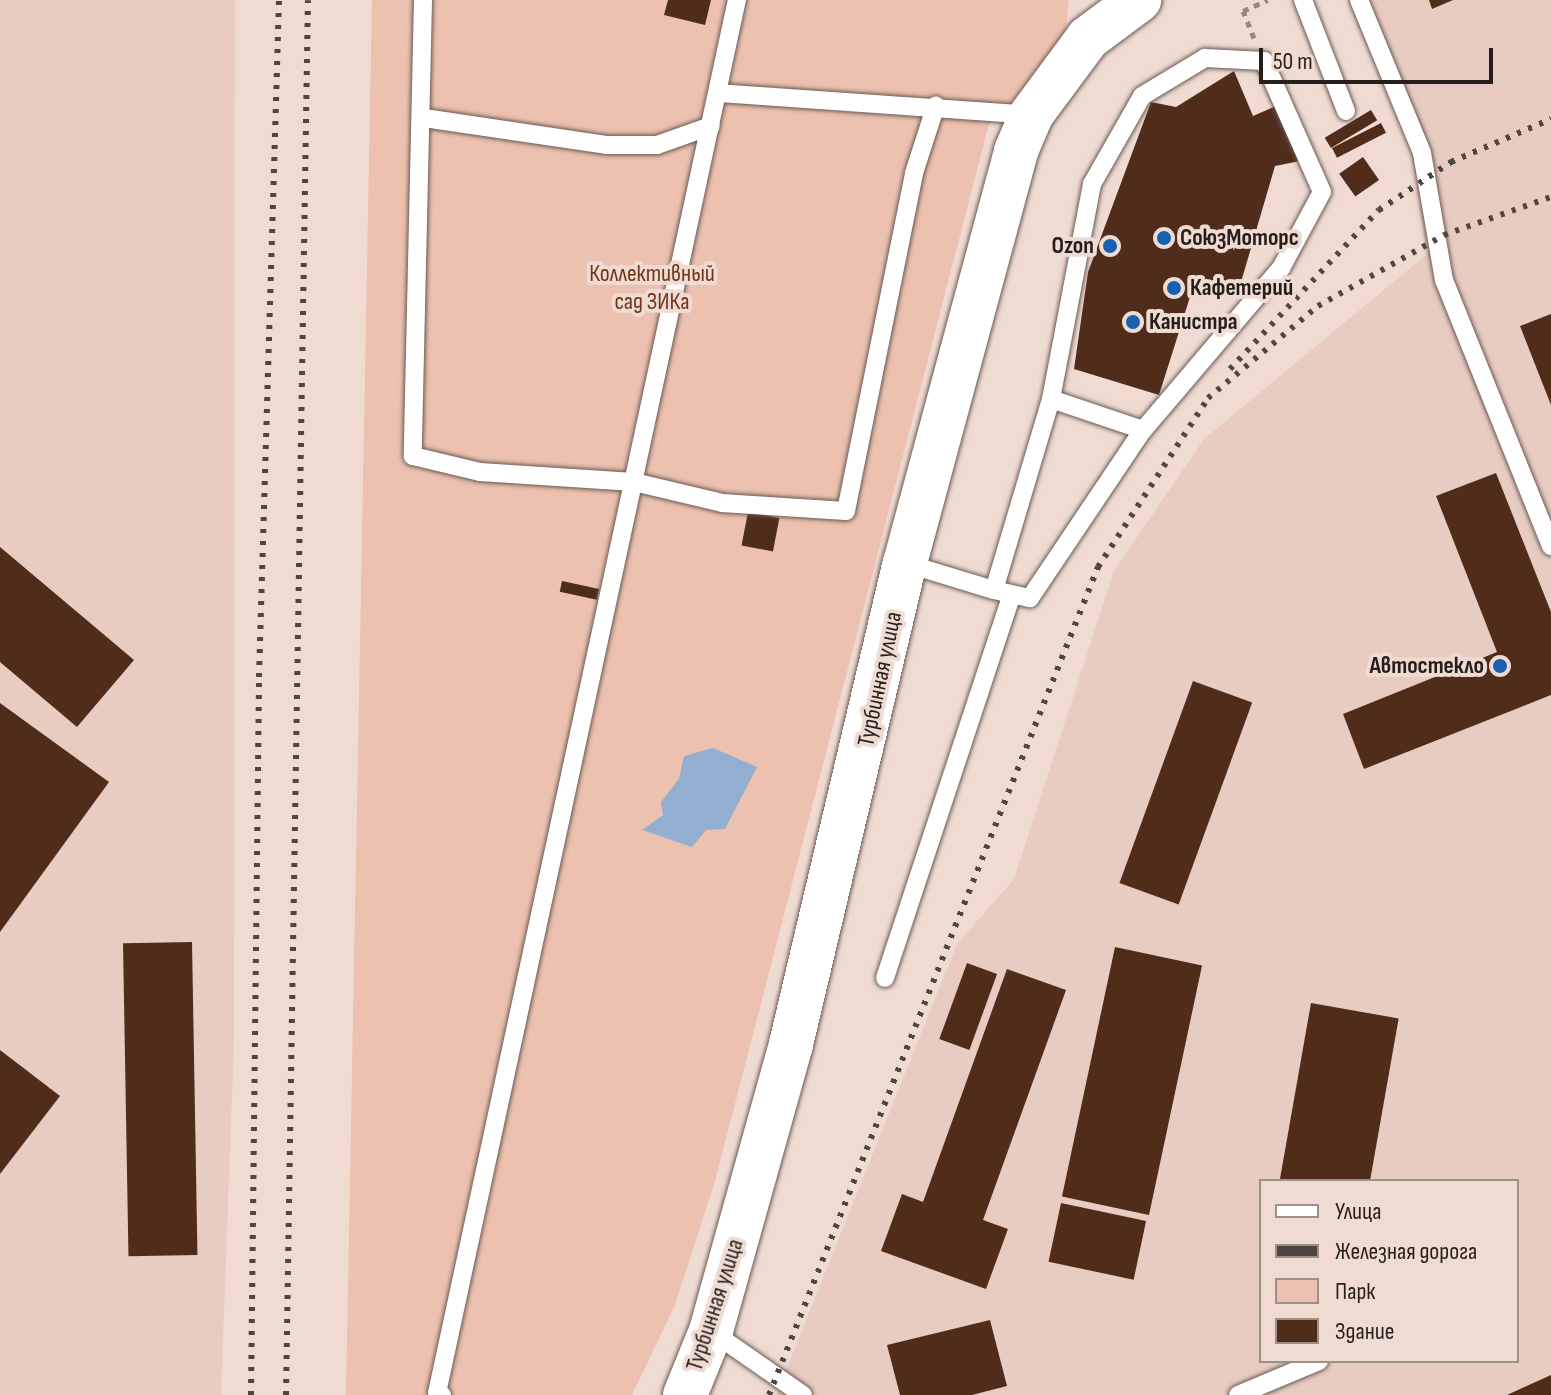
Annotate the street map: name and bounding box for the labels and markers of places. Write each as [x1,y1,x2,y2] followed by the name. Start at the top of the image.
[1180,224,1299,252] place label: СоюзМоторс
[1155,229,1173,247] marker: СоюзМоторс
[1052,232,1094,260] place label: Ozon
[1101,237,1119,255] marker: Ozon
[1190,274,1293,302] place label: Кафетерий
[1165,279,1183,297] marker: Кафетерий
[1149,308,1238,336] place label: Канистра
[1124,313,1142,331] marker: Канистра
[1369,652,1484,680] place label: Автостекло
[1491,657,1509,675] marker: Автостекло

